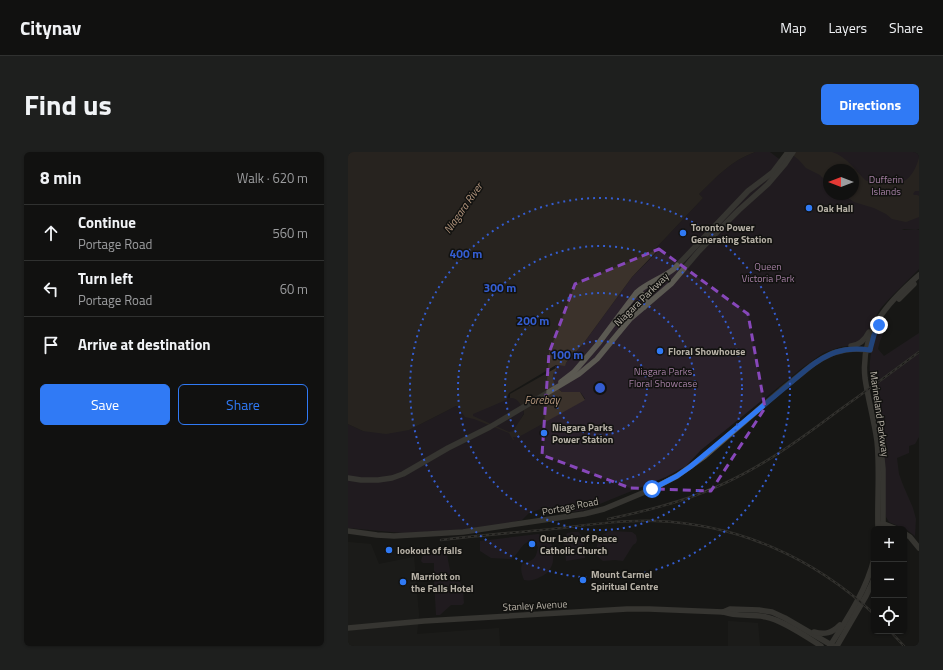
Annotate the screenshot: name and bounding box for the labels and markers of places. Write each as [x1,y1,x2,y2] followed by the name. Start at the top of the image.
[817,201,854,216] place label: Oak Hall
[804,203,814,213] marker: Oak Hall
[691,220,772,247] place label: Toronto Power Generating Station
[678,228,688,238] marker: Toronto Power Generating Station
[668,344,745,359] place label: Floral Showhouse
[655,346,665,356] marker: Floral Showhouse
[593,381,607,395] centre of rings
[552,420,613,447] place label: Niagara Parks Power Station
[539,428,549,438] marker: Niagara Parks Power Station
[540,531,617,558] place label: Our Lady of Peace Catholic Church
[527,539,537,549] marker: Our Lady of Peace Catholic Church
[397,543,462,558] place label: lookout of falls
[384,545,394,555] marker: lookout of falls
[591,567,658,594] place label: Mount Carmel Spiritual Centre
[411,569,474,596] place label: Marriott on the Falls Hotel
[578,575,588,585] marker: Mount Carmel Spiritual Centre
[398,577,408,587] marker: Marriott on the Falls Hotel

